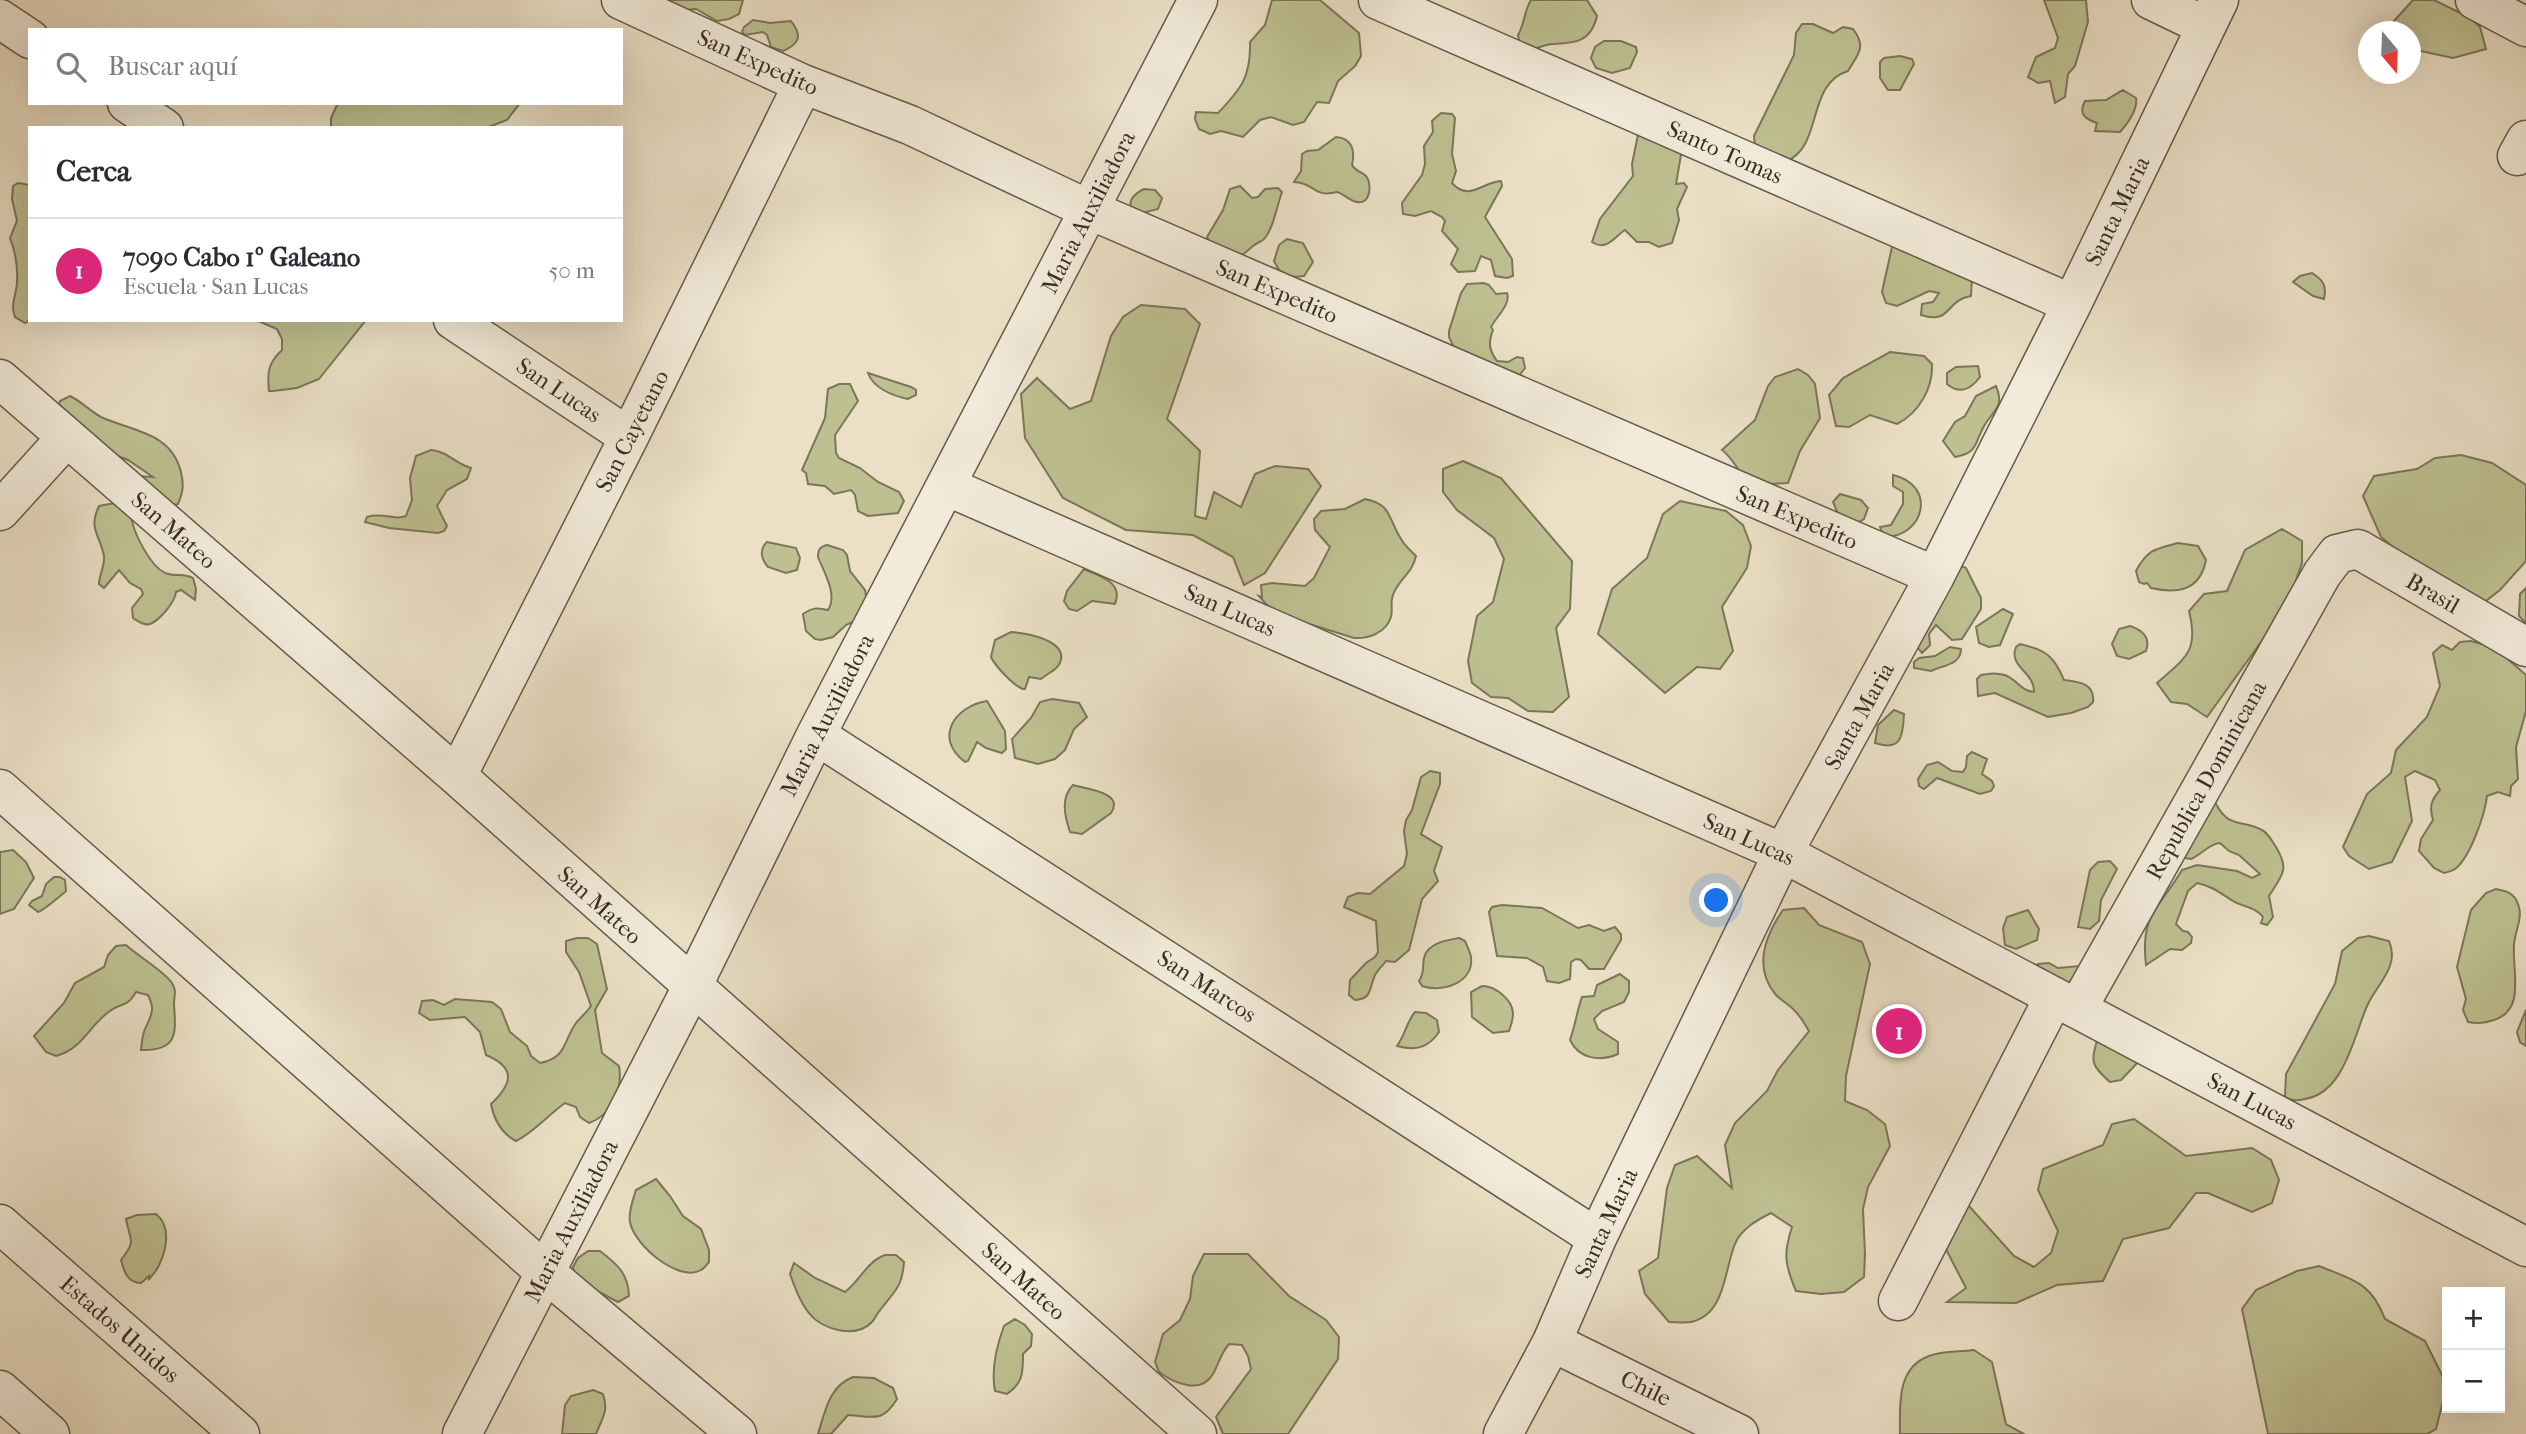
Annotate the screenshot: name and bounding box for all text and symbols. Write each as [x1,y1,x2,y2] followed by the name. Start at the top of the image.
[2358,21,2421,84] north arrow
[693,24,823,101] street label: San Expedito
[28,28,623,105] search box
[52,48,90,86] icon: search
[108,51,237,82] text: Buscar aquí
[1663,115,1787,190] street label: Santo Tomas
[1036,126,1141,298] street label: Maria Auxiliadora
[2079,152,2156,270] street label: Santa Maria
[56,154,131,189] text: Cerca
[123,242,360,273] text: 7090 Cabo 1º Galeano
[1212,254,1342,329] street label: San Expedito
[75,257,83,284] text: 1
[548,257,595,284] text: 50 m
[123,273,308,300] text: Escuela · San Lucas
[511,352,606,429] street label: San Lucas
[590,366,675,497] street label: San Cayetano
[1732,480,1862,555] street label: San Expedito
[126,486,222,575] street label: San Mateo
[2401,567,2465,620] street label: Brasil
[1180,578,1280,642] street label: San Lucas
[775,629,880,801] street label: Maria Auxiliadora
[1819,658,1900,775] street label: Santa Maria
[2140,676,2273,884] street label: Republica Dominicana
[1699,807,1799,871] street label: San Lucas
[552,861,647,950] street label: San Mateo
[1699,883,1733,917] your location
[1152,944,1261,1028] street label: San Marcos
[1876,1005,1922,1057] pin: 1
[2203,1067,2301,1136] street label: San Lucas
[519,1135,624,1307] street label: Maria Auxiliadora
[1569,1164,1644,1283] street label: Santa Maria
[976,1237,1071,1326] street label: San Mateo
[54,1270,185,1389] street label: Estados Unidos
[2442,1287,2505,1413] map controls
[2442,1287,2505,1350] button: +
[2442,1350,2505,1413] button: −
[1616,1365,1675,1412] street label: Chile

